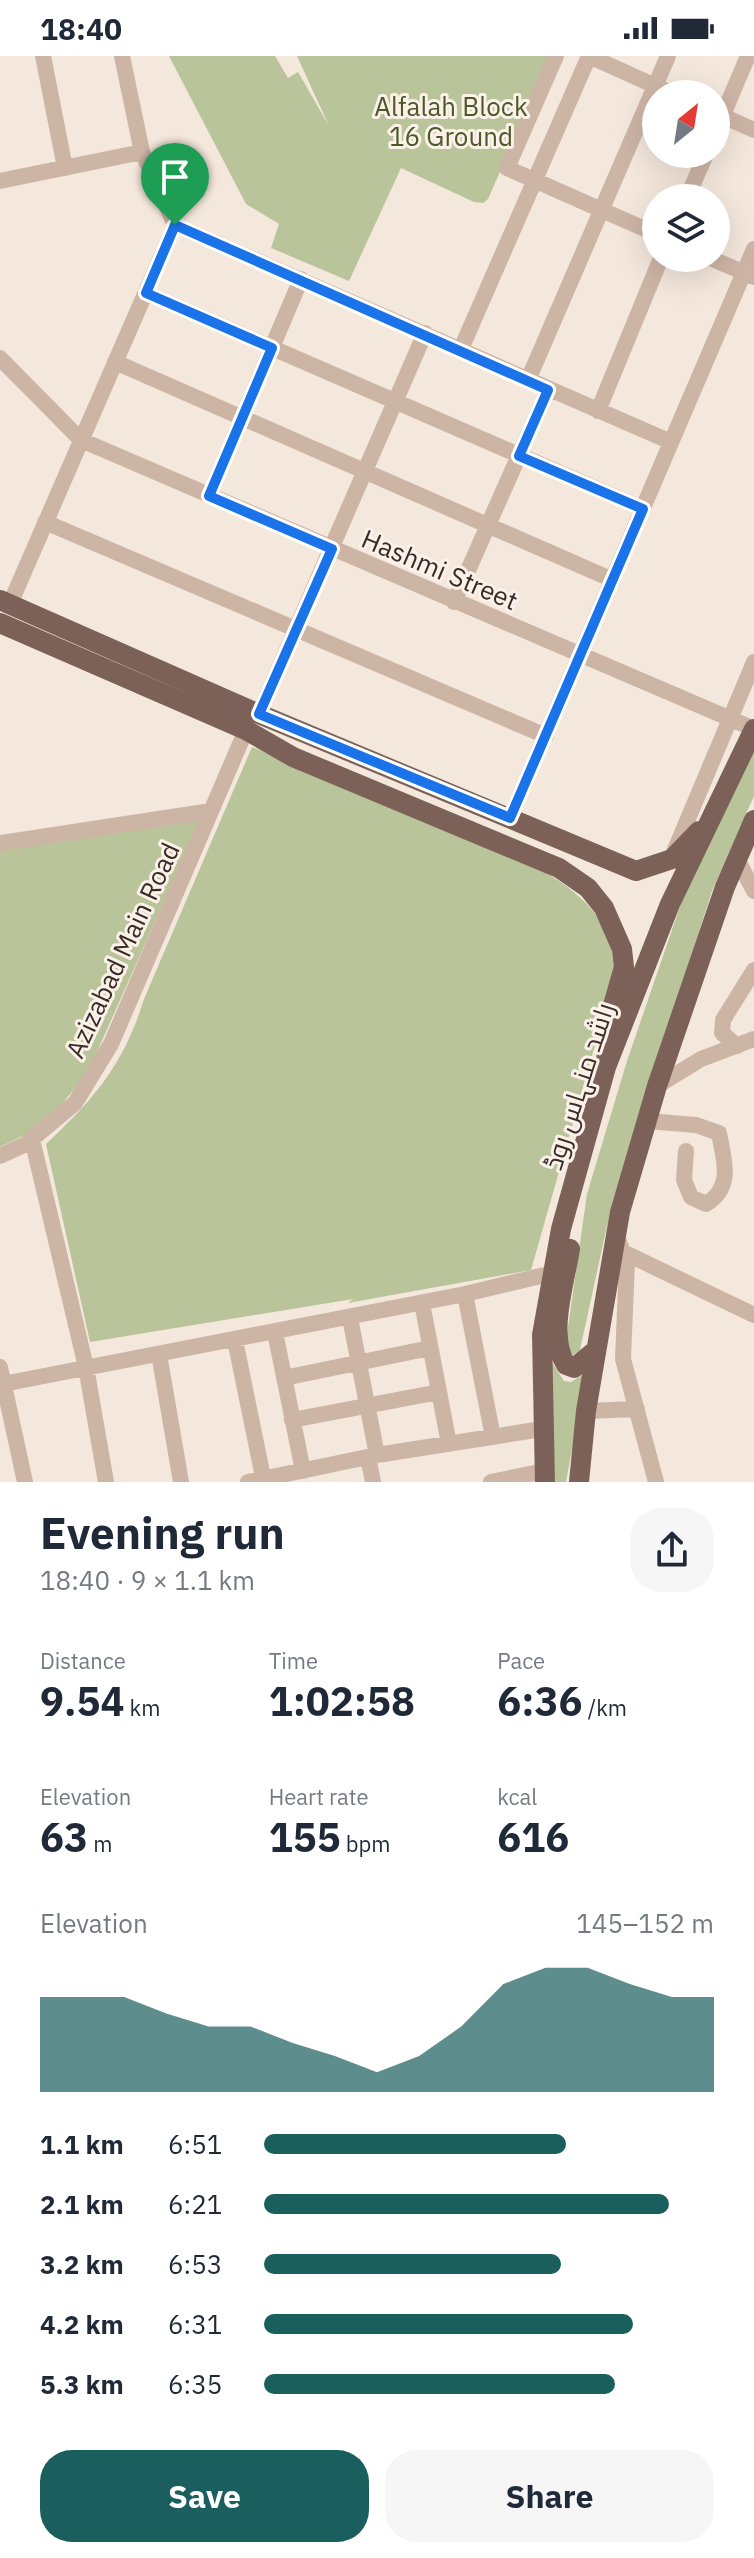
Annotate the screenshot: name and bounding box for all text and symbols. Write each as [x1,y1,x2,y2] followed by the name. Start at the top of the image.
[40,9,122,48] text: 18:40
[642,80,730,168] north arrow
[642,80,730,272] map controls
[374,89,528,153] park label: Alfalah Block 16 Ground
[141,143,209,225] pin
[153,155,197,199] icon: arrive
[642,184,730,272] button: layers
[357,521,523,617] street label: Hashmi Street
[57,837,187,1063] street label: Azizabad Main Road
[535,998,622,1174] street label: راشد منہاس روڈ
[40,1504,285,1561] text: Evening run
[630,1508,714,1592] button: share
[40,1563,255,1597] text: 18:40 · 9 × 1.1 km
[40,1646,126,1675] text: Distance
[269,1646,318,1675] text: Time
[497,1646,545,1675] text: Pace
[40,1675,124,1727] text: 9.54
[269,1675,415,1727] text: 1:02:58
[497,1675,583,1727] text: 6:36
[124,1693,160,1722] text: km
[583,1693,627,1722] text: /km
[40,1782,131,1811] text: Elevation
[269,1782,369,1811] text: Heart rate
[497,1782,537,1811] text: kcal
[40,1811,88,1863] text: 63
[269,1811,341,1863] text: 155
[497,1811,569,1863] text: 616
[88,1829,112,1858] text: m
[341,1829,391,1858] text: bpm
[40,1906,148,1940] text: Elevation
[576,1906,714,1940] text: 145–152 m
[40,2127,124,2161] text: 1.1 km
[168,2127,222,2161] text: 6:51
[40,2187,124,2221] text: 2.1 km
[168,2187,222,2221] text: 6:21
[40,2247,124,2281] text: 3.2 km
[168,2247,222,2281] text: 6:53
[40,2307,124,2341] text: 4.2 km
[168,2307,222,2341] text: 6:31
[40,2367,124,2401] text: 5.3 km
[168,2367,222,2401] text: 6:35
[40,2450,369,2542] button: Save
[385,2450,714,2542] button: Share

